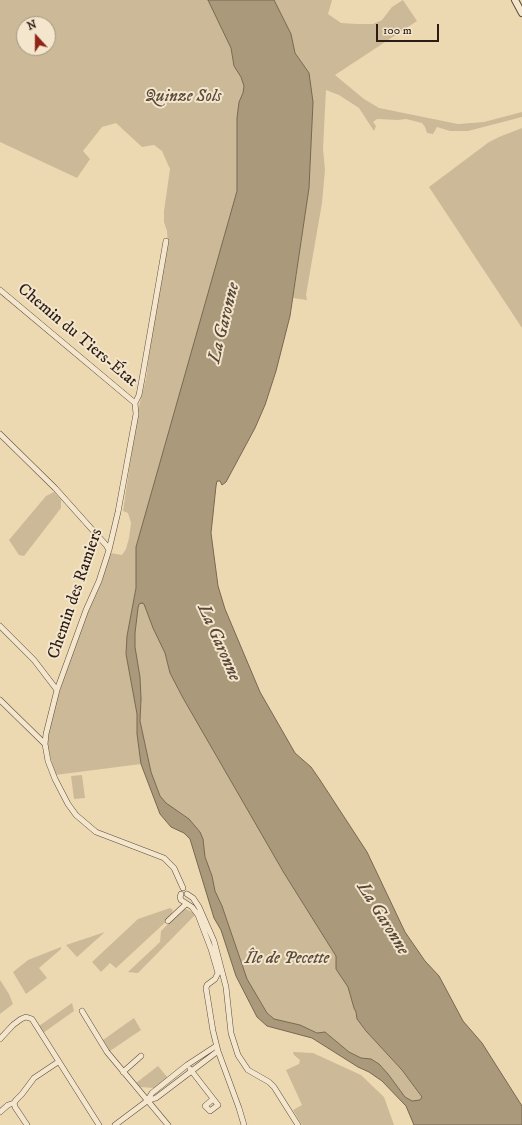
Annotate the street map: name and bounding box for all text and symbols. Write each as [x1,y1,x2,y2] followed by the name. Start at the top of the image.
[16,16,56,56] north arrow
[378,16,441,42] scale bar
[25,18,39,34] text: N
[383,23,412,38] text: 100 m
[144,87,222,107] park label: Quinze Sols
[13,280,141,392] street label: Chemin du Tiers-État
[205,281,245,365] water label: La Garonne
[44,526,108,662] street label: Chemin des Ramiers
[191,601,245,685] water label: La Garonne
[351,879,413,959] water label: La Garonne
[245,949,329,969] park label: Île de Pecette

